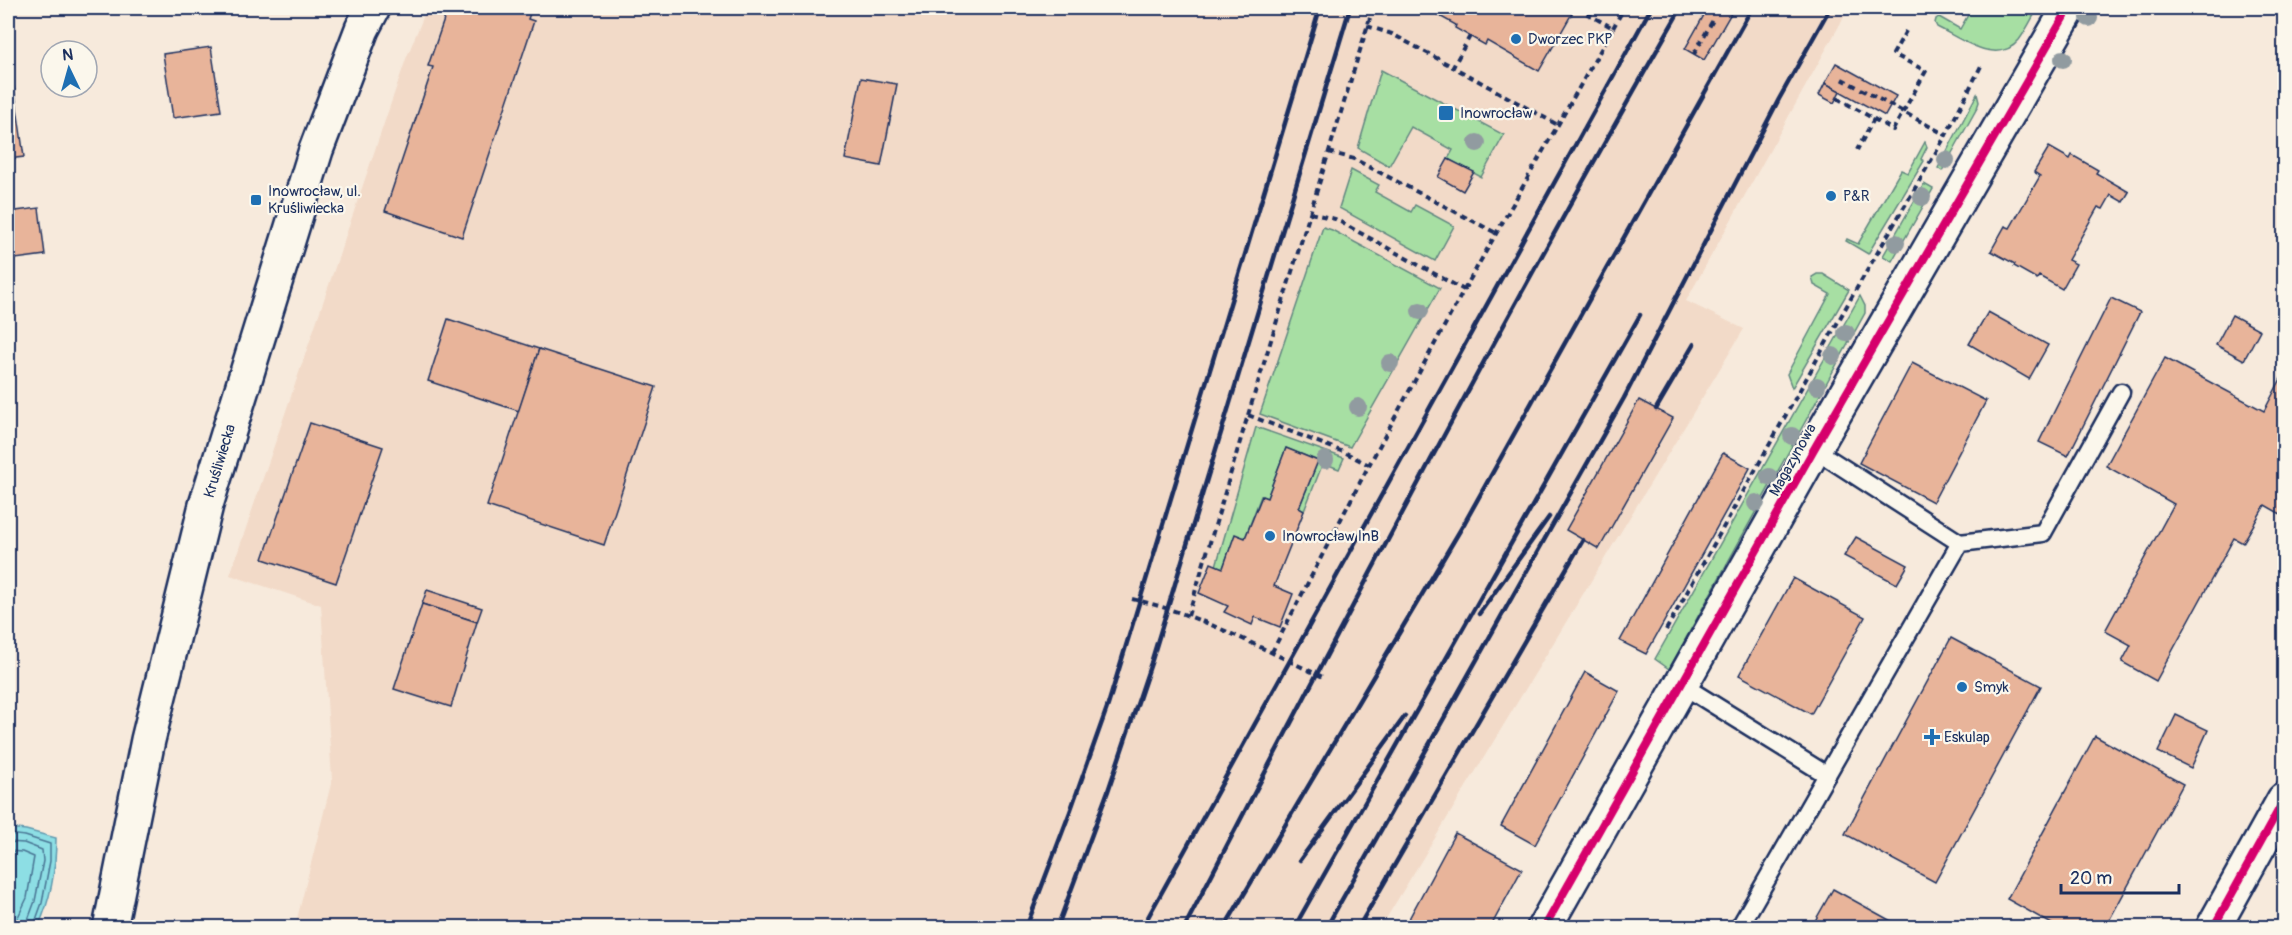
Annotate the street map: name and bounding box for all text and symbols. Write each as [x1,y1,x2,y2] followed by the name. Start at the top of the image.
[1528,30,1613,49] place label: Dworzec PKP
[1509,32,1523,46] marker: Dworzec PKP
[39,39,99,99] north arrow
[62,45,74,65] text: N
[1437,104,1455,122] marker: Inowrocław
[1460,104,1533,123] place label: Inowrocław
[268,182,361,218] place label: Inowrocław, ul. Kruśliwiecka
[1843,187,1870,206] place label: P&R
[1824,189,1838,203] marker: P&R
[249,193,263,207] marker: Inowrocław, ul. Kruśliwiecka
[1765,420,1821,500] street label: Magazynowa
[200,422,240,500] street label: Kruśliwiecka
[1282,527,1379,546] place label: Inowrocław InB
[1263,529,1277,543] marker: Inowrocław InB
[1974,678,2009,697] place label: Smyk
[1955,680,1969,694] marker: Smyk
[1944,728,1990,747] place label: Eskulap
[1925,730,1939,744] marker: Eskulap
[2061,857,2180,895] scale bar
[2070,867,2112,890] text: 20 m

